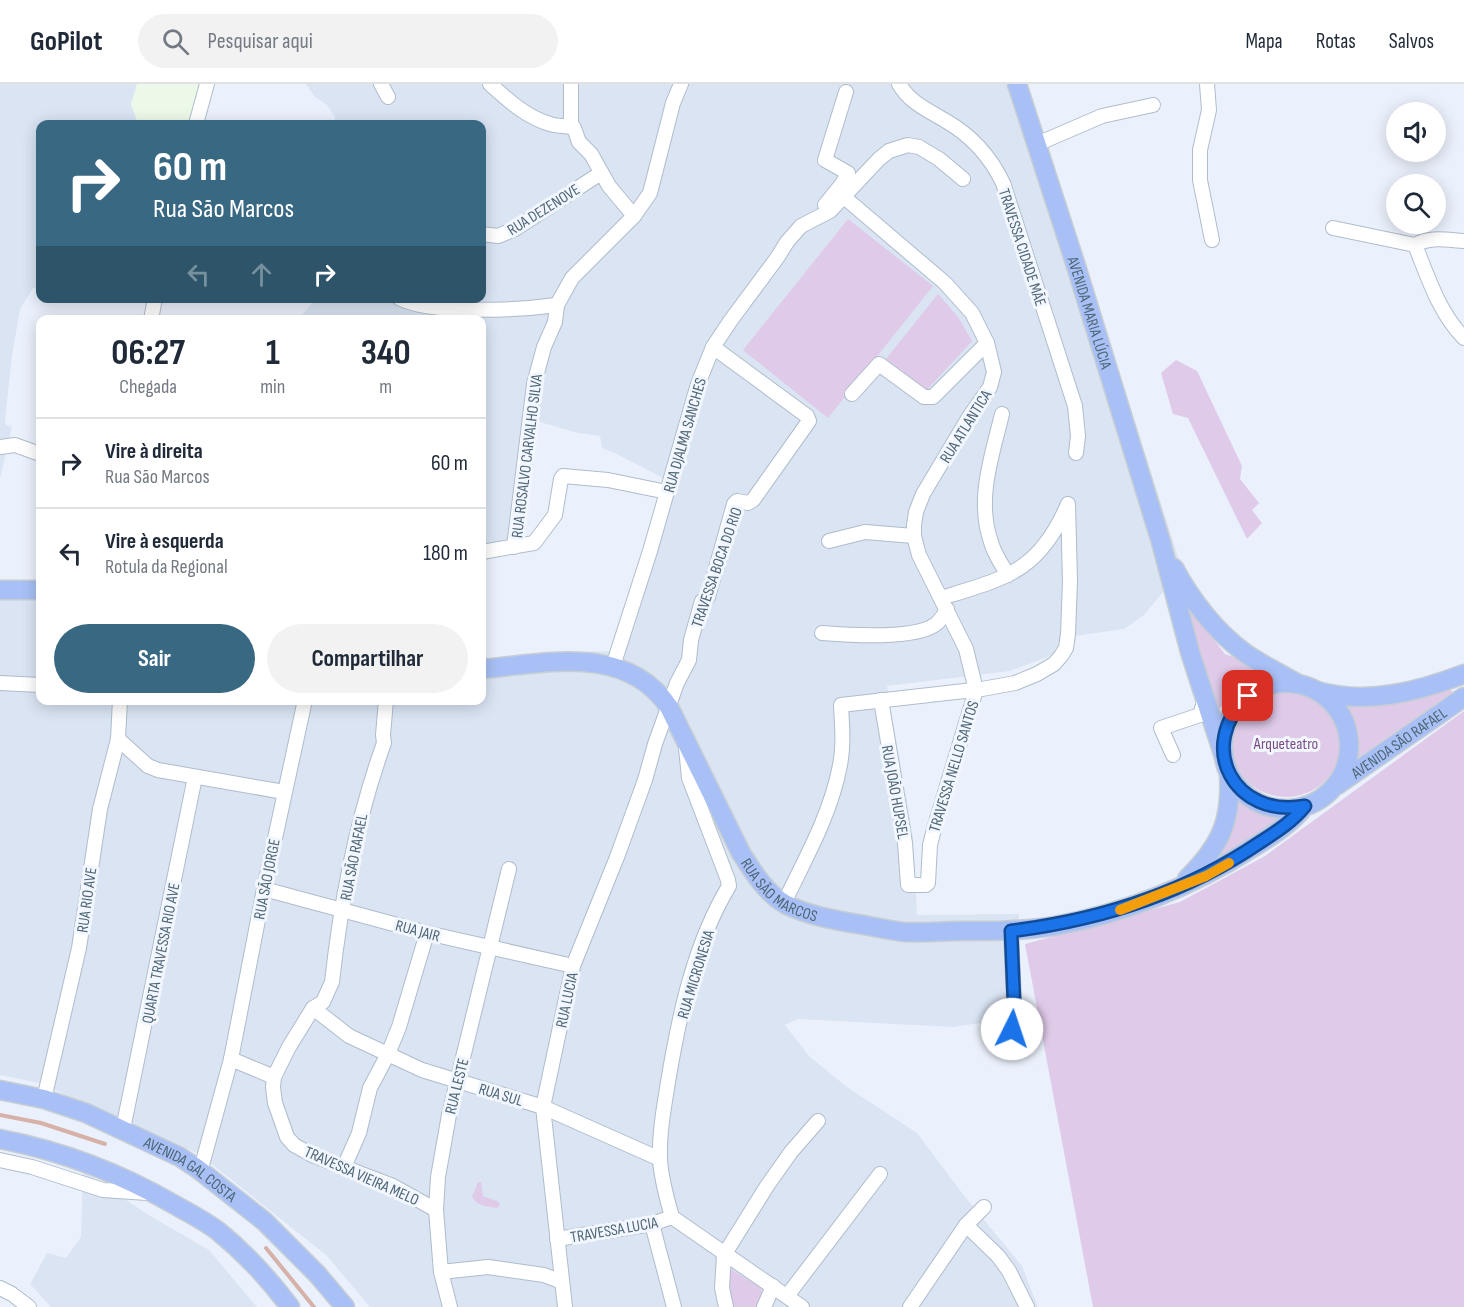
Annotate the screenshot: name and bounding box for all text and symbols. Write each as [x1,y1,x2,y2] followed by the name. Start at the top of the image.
[138,14,558,68] search box
[30,25,102,58] text: GoPilot
[159,25,192,58] icon: search
[207,28,313,55] text: Pesquisar aqui
[1245,29,1283,54] text: Mapa
[1316,29,1356,54] text: Rotas
[1389,29,1434,54] text: Salvos
[1386,102,1446,234] map controls
[1386,102,1446,162] button: sound
[153,142,227,193] text: 60 m
[54,144,132,222] icon: right
[1386,174,1446,234] button: search
[504,181,584,240] street label: RUA DEZENOVE
[994,186,1049,309] street label: TRAVESSA CIDADE MÃE
[153,193,294,225] text: Rua São Marcos
[1062,253,1115,372] street label: AVENIDA MARIA LÚCIA
[182,258,215,291] icon: left
[245,258,278,291] icon: ahead
[308,258,341,291] icon: right
[111,332,185,375] text: 06:27
[266,332,280,375] text: 1
[361,332,411,375] text: 340
[508,373,547,539] street label: RUA ROSALVO CARVALHO SILVA
[119,375,177,399] text: Chegada
[260,375,285,399] text: min
[379,375,392,399] text: m
[660,376,711,495] street label: RUA DJALMA SANCHES
[936,387,996,467] street label: RUA ATLANTICA
[105,438,203,465] text: Vire à direita
[54,447,87,480] icon: right
[431,450,468,477] text: 60 m
[105,465,210,489] text: Rua São Marcos
[688,505,747,630] street label: TRAVESSA BOCA DO RIO
[105,528,224,555] text: Vire à esquerda
[54,537,87,570] icon: left
[423,540,468,567] text: 180 m
[105,555,228,579] text: Rotula da Regional
[54,624,255,693] button: Sair
[267,624,468,693] button: Compartilhar
[1222,670,1273,721] pin
[1231,679,1264,712] icon: arrive
[925,698,983,834] street label: TRAVESSA NELLO SANTOS
[1347,704,1451,784] street label: AVENIDA SÃO RAFAEL
[1253,735,1318,754] park label: Arqueteatro
[877,744,912,841] street label: RUA JOÃO HUPSEL
[337,812,372,902] street label: RUA SÃO RAFAEL
[250,837,285,921] street label: RUA SÃO JORGE
[736,855,820,926] street label: RUA SÃO MARCOS
[74,866,101,934] street label: RUA RIO AVE
[139,881,184,1025] street label: QUARTA TRAVESSA RIO AVE
[393,916,442,946] street label: RUA JAIR
[674,928,719,1021] street label: RUA MICRONESIA
[552,971,583,1030] street label: RUA LUCIA
[980,997,1044,1061] position arrow
[441,1056,474,1116] street label: RUA LESTE
[476,1080,525,1111] street label: RUA SUL
[140,1133,240,1207] street label: AVENIDA GAL COSTA
[301,1143,422,1210] street label: TRAVESSA VIEIRA MELO
[569,1213,659,1247] street label: TRAVESSA LUCIA

